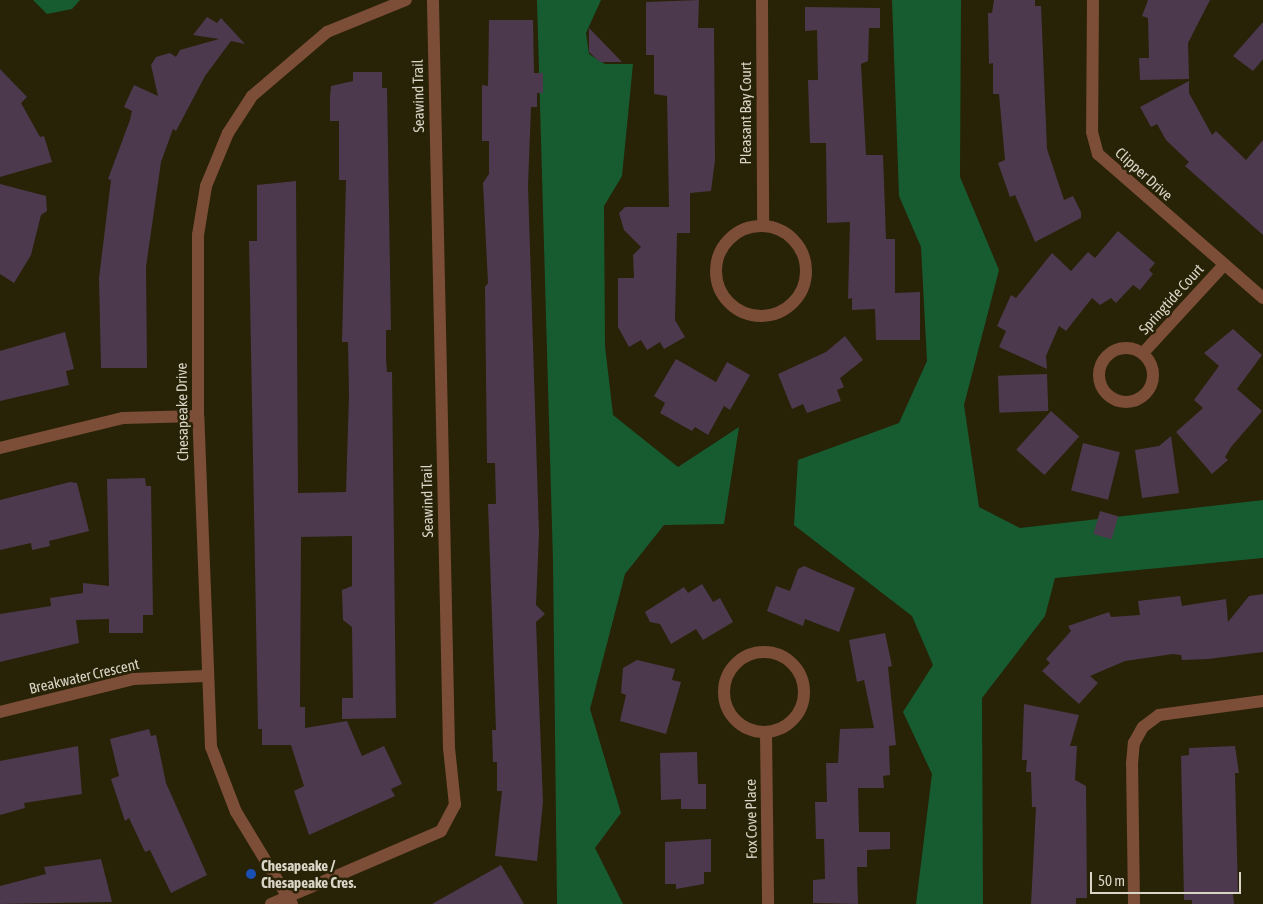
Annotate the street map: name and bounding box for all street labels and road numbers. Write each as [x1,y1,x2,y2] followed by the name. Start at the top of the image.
[408,59,428,133] street label: Seawind Trail
[737,62,755,164] street label: Pleasant Bay Court
[1112,144,1176,204] street label: Clipper Drive
[1135,260,1207,338] street label: Springtide Court
[172,363,192,461] street label: Chesapeake Drive
[417,464,437,538] street label: Seawind Trail
[27,655,141,697] street label: Breakwater Crescent
[741,779,761,859] street label: Fox Cove Place

